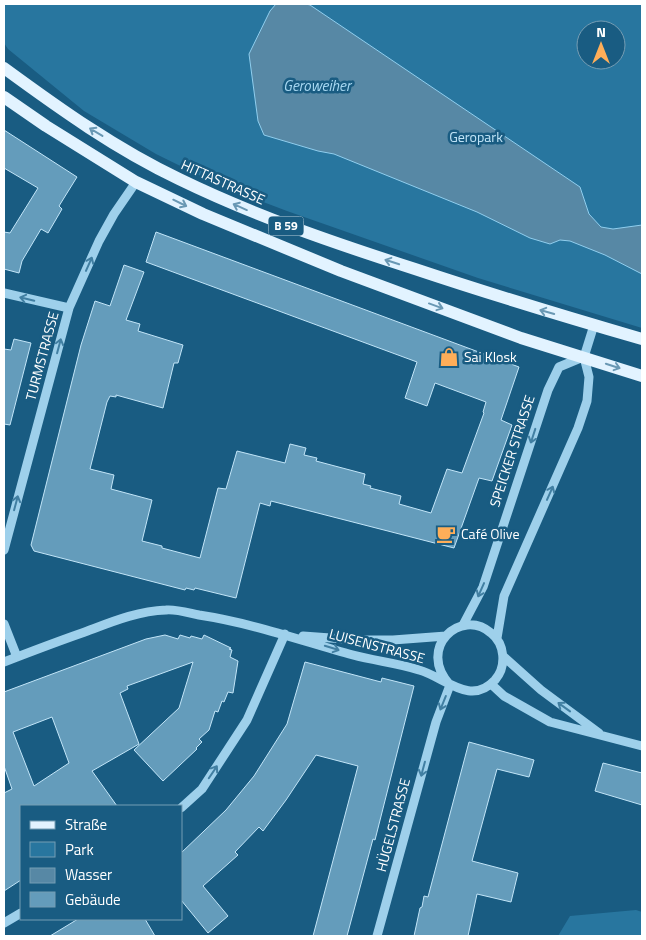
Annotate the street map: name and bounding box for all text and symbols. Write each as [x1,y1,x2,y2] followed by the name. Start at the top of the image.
[576,20,626,70] north arrow
[596,21,606,42] text: N
[283,74,353,97] water label: Geroweiher
[89,126,103,136] one-way arrow
[449,126,503,147] park label: Geropark
[178,154,269,210] street label: HITTASTRASSE
[172,199,187,208] one-way arrow
[233,201,248,211] one-way arrow
[268,217,304,236] road number: B 59
[84,257,94,272] one-way arrow
[385,257,401,266] one-way arrow
[19,294,35,303] one-way arrow
[427,302,443,311] one-way arrow
[540,306,556,316] one-way arrow
[20,309,64,403] street label: TURMSTRASSE
[55,339,64,355] one-way arrow
[438,346,460,368] shop icon: Sai KIosk
[464,346,517,367] place label: Sai KIosk
[605,362,621,372] one-way arrow
[483,392,540,510] street label: SPEICKER STRASSE
[528,427,537,443] one-way arrow
[545,486,555,501] one-way arrow
[12,495,22,511] one-way arrow
[435,523,457,545] cafe icon: Café Olive
[461,523,520,544] place label: Café Olive
[475,582,485,597] one-way arrow
[327,623,428,668] street label: LUISENSTRASSE
[323,644,339,654] one-way arrow
[438,695,447,710] one-way arrow
[557,702,571,712] one-way arrow
[418,760,427,776] one-way arrow
[208,765,218,779] one-way arrow
[370,775,415,874] street label: HÜGELSTRASSE
[20,805,182,920] legend
[65,813,107,836] text: Straße
[65,838,94,861] text: Park
[65,863,112,886] text: Wasser
[65,888,121,911] text: Gebäude

